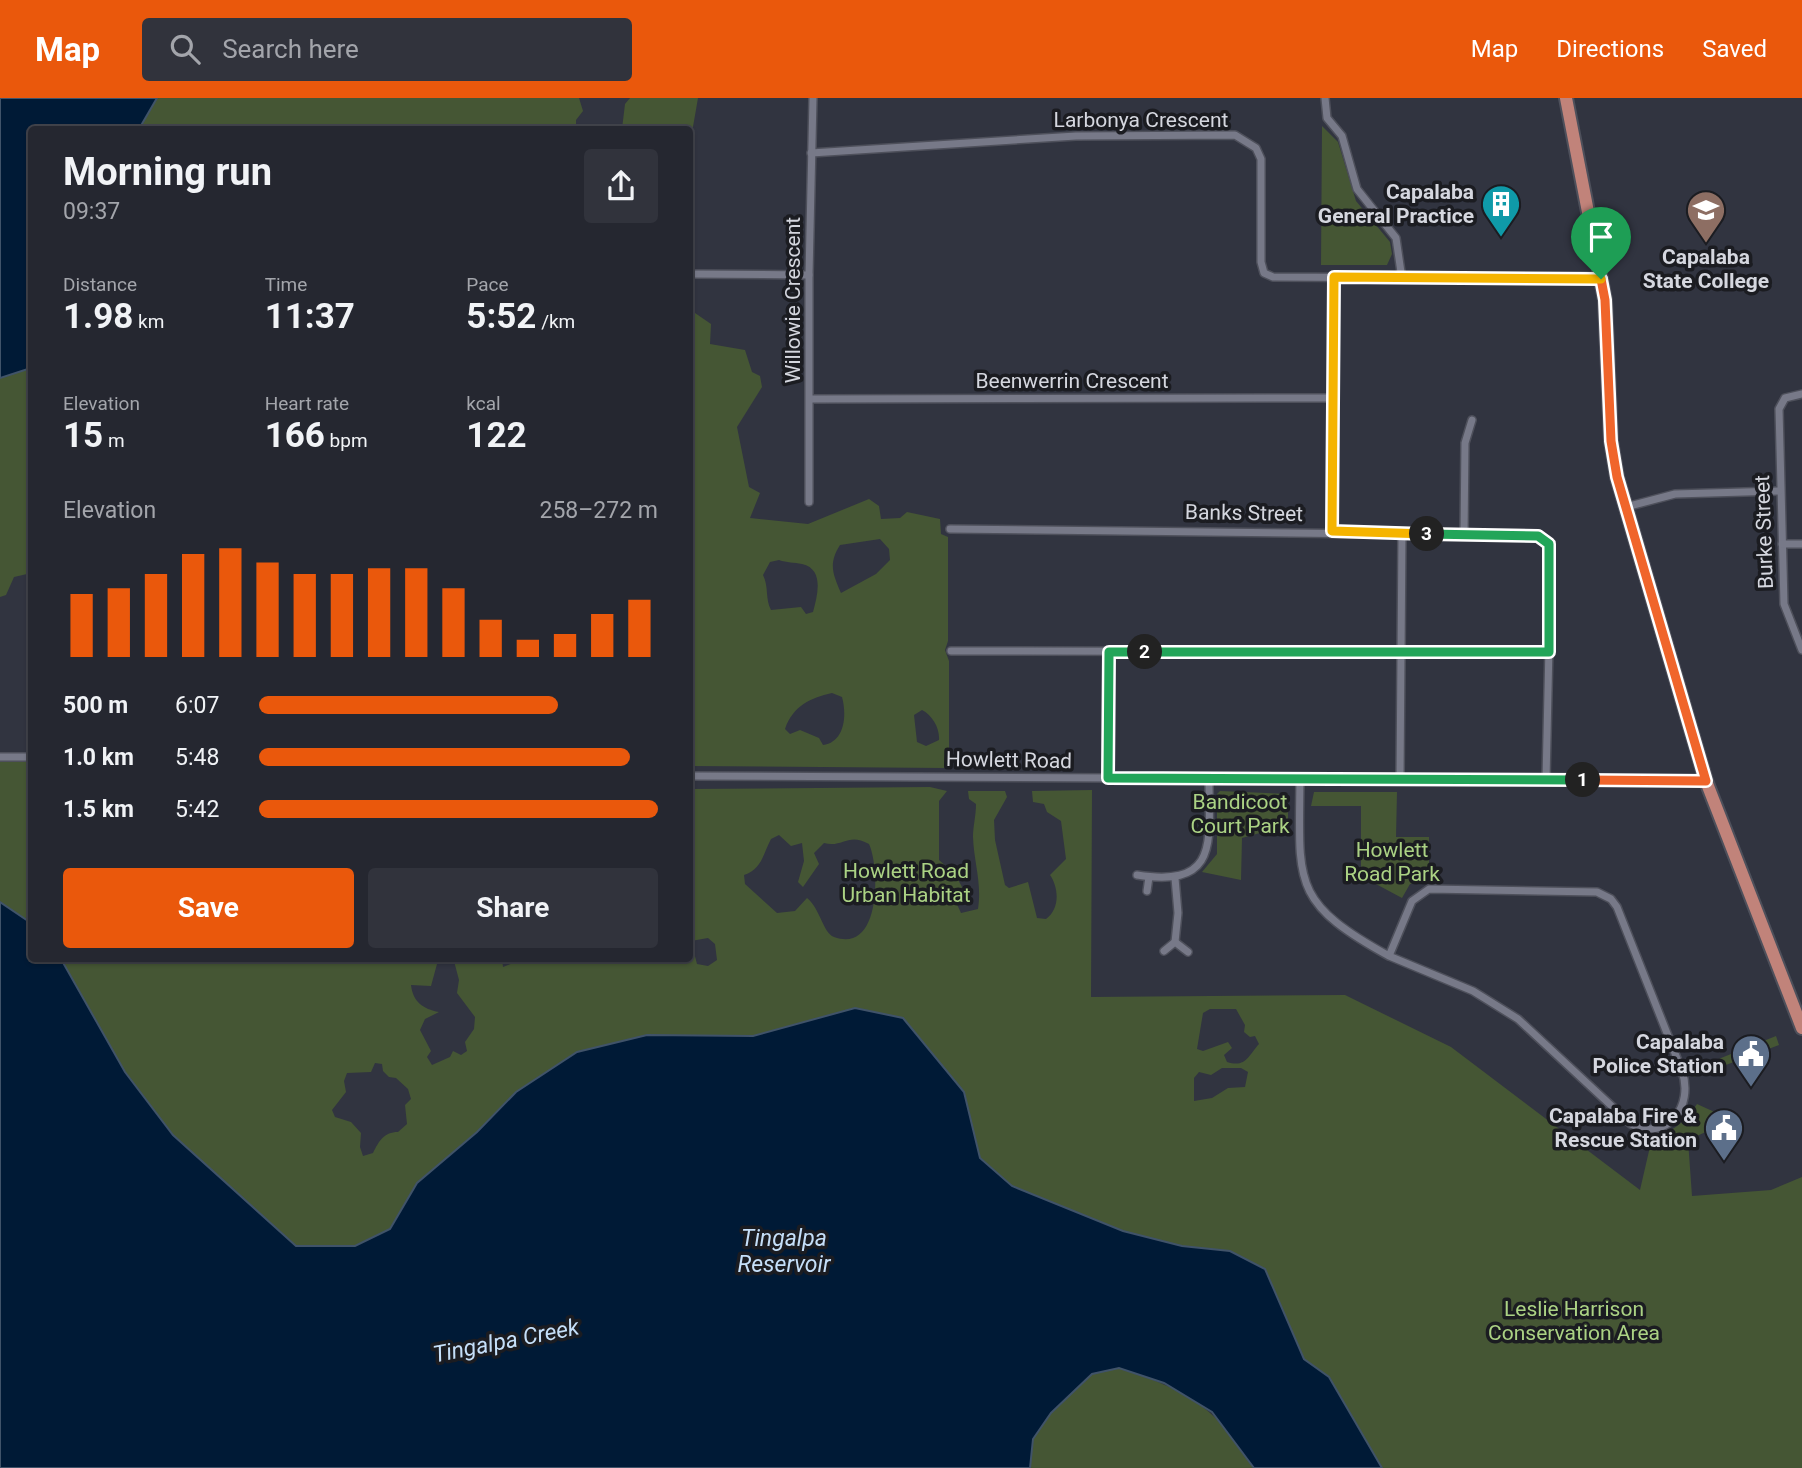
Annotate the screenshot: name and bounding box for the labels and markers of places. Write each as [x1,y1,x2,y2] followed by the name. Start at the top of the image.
[1318,180,1474,228] place label: Capalaba General Practice
[1480,183,1522,238] building icon: Capalaba General Practice
[1685,189,1727,244] school or university icon: Capalaba State College
[1571,207,1631,279] pin
[1643,245,1769,293] place label: Capalaba State College
[1410,516,1444,551] pin: 3
[1128,634,1162,670] pin: 2
[1566,762,1600,798] pin: 1
[1593,1030,1724,1078] place label: Capalaba Police Station
[1730,1033,1772,1088] public building icon: Capalaba Police Station
[1549,1104,1697,1152] place label: Capalaba Fire & Rescue Station
[1703,1107,1745,1162] public building icon: Capalaba Fire & Rescue Station

